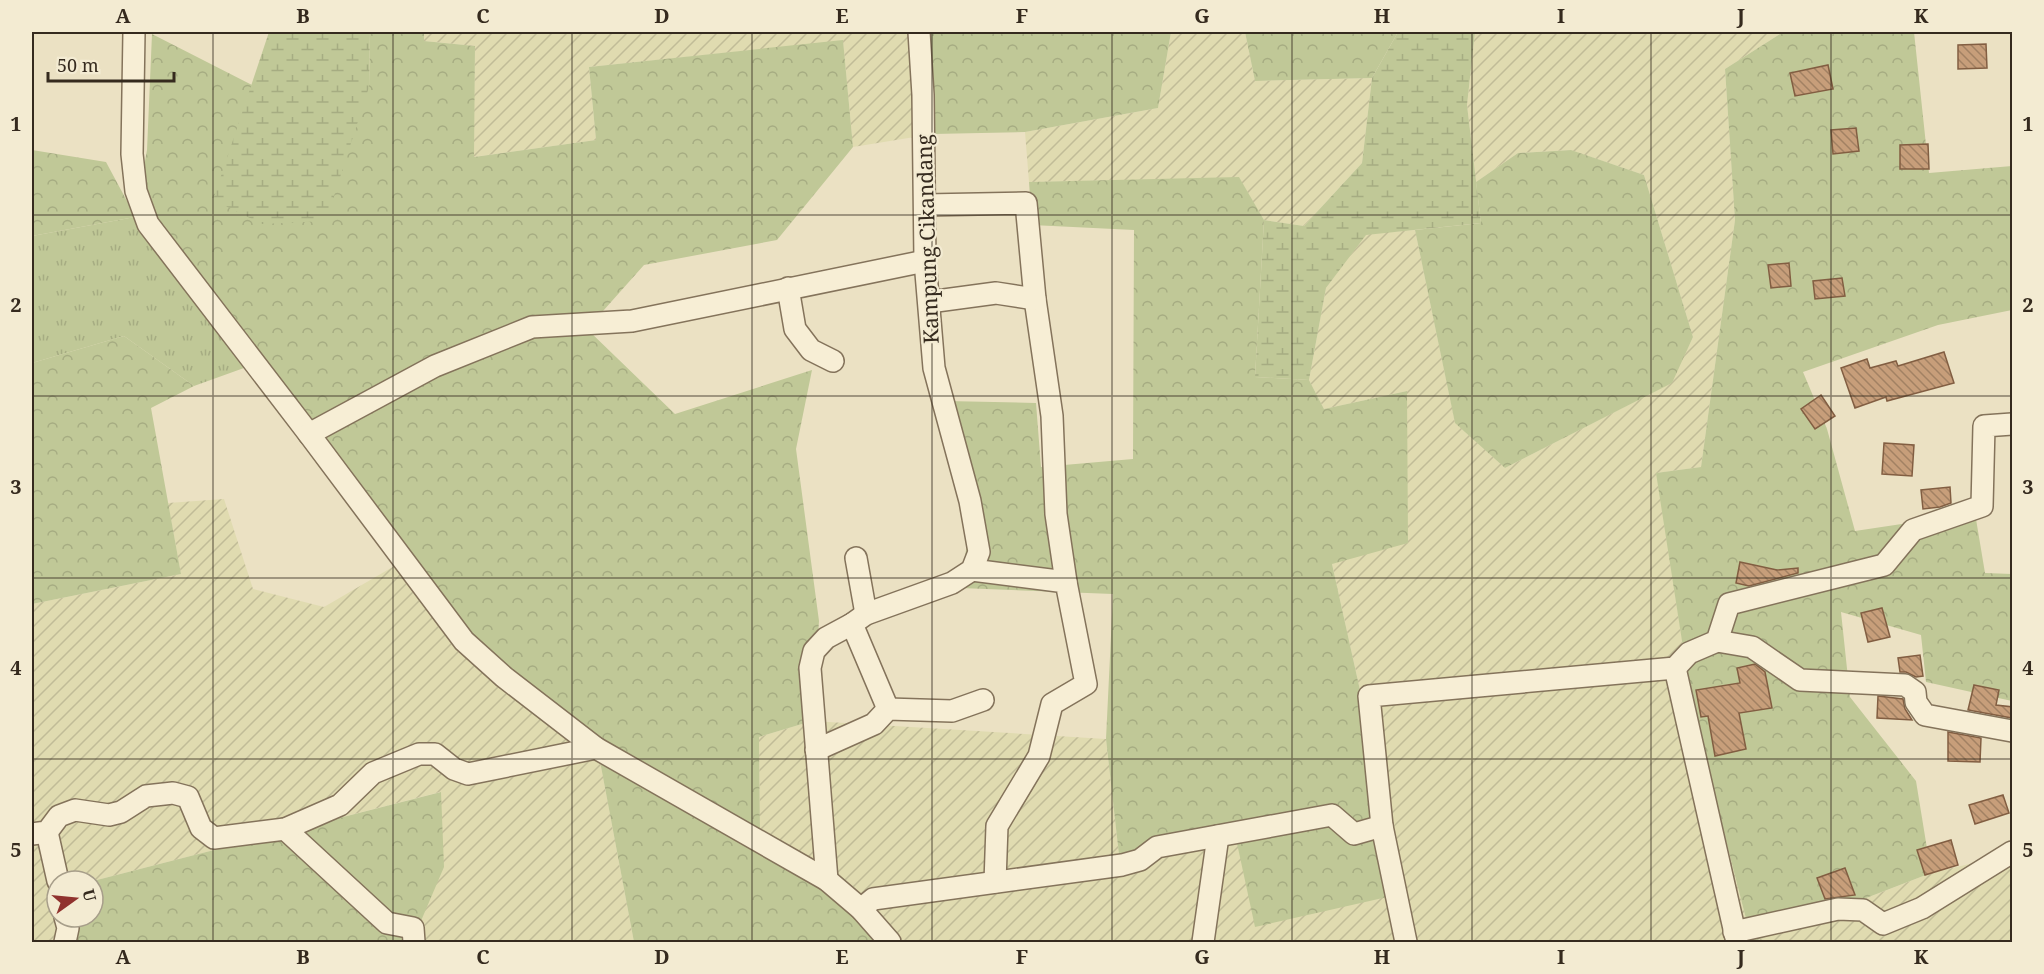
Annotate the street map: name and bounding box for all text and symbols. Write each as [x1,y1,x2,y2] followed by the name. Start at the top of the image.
[115,2,131,29] text: A
[296,2,310,29] text: B
[476,2,490,29] text: C
[654,2,670,29] text: D
[835,2,849,29] text: E
[1016,2,1028,29] text: F
[1194,2,1210,29] text: G
[1374,2,1390,29] text: H
[1557,2,1565,29] text: I
[1736,2,1745,29] text: J
[1914,2,1929,29] text: K
[48,45,174,83] scale bar
[57,53,99,77] text: 50 m
[10,110,22,137] text: 1
[2022,110,2034,137] text: 1
[909,133,945,344] street label: Kampung Cikandang
[10,291,22,318] text: 2
[2022,291,2034,318] text: 2
[10,473,22,500] text: 3
[2022,473,2034,500] text: 3
[10,654,22,681] text: 4
[2022,654,2034,681] text: 4
[10,836,22,863] text: 5
[2022,836,2034,863] text: 5
[45,869,105,929] north arrow
[77,886,102,904] text: U
[115,943,131,970] text: A
[296,943,310,970] text: B
[476,943,490,970] text: C
[654,943,670,970] text: D
[835,943,849,970] text: E
[1016,943,1028,970] text: F
[1194,943,1210,970] text: G
[1374,943,1390,970] text: H
[1557,943,1565,970] text: I
[1736,943,1745,970] text: J
[1914,943,1929,970] text: K

